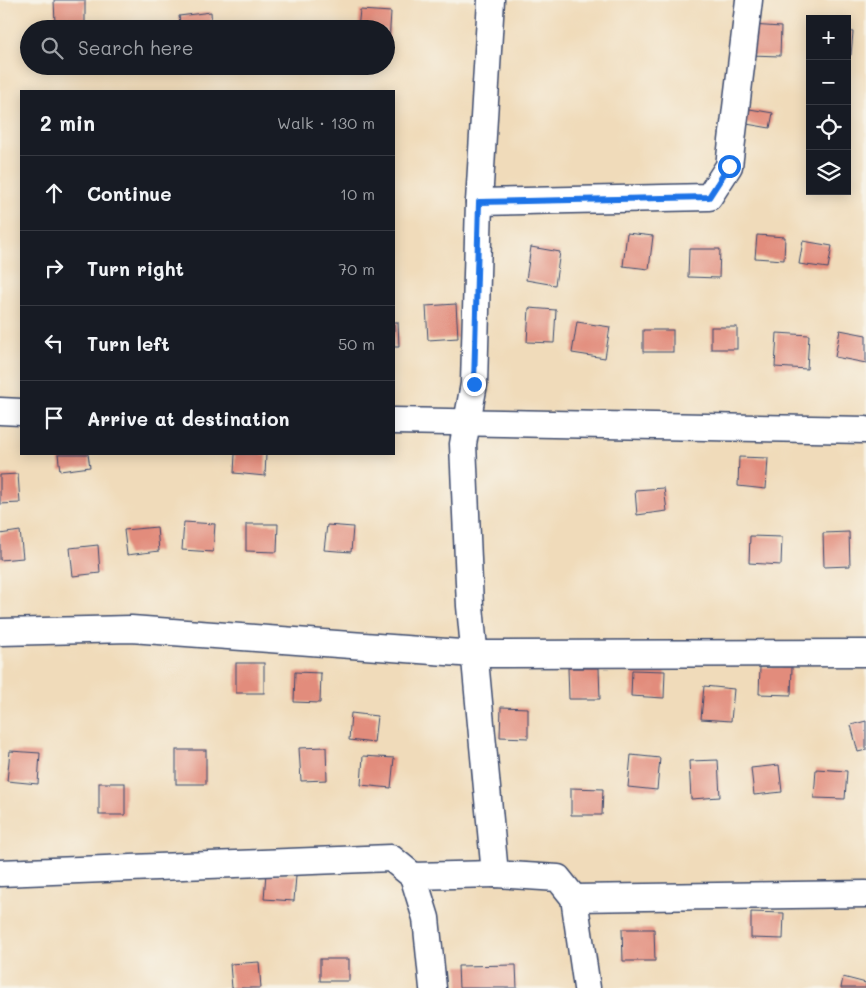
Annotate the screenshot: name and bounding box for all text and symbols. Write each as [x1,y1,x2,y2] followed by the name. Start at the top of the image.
[806,15,851,195] map controls
[806,15,851,60] button: +
[20,20,395,75] search box
[38,34,66,62] icon: search
[78,35,194,60] text: Search here
[806,60,851,105] button: −
[806,105,851,150] button: locate
[40,109,95,136] text: 2 min
[277,112,375,133] text: Walk · 130 m
[806,150,851,195] button: layers
[718,155,741,178] route start
[40,179,68,207] icon: ahead
[87,181,172,206] text: Continue
[340,183,375,204] text: 10 m
[40,254,68,282] icon: right
[87,256,184,281] text: Turn right
[338,258,375,279] text: 70 m
[40,329,68,357] icon: left
[87,331,170,356] text: Turn left
[338,333,375,354] text: 50 m
[463,373,486,396] route end
[40,404,68,432] icon: arrive
[87,406,290,431] text: Arrive at destination

